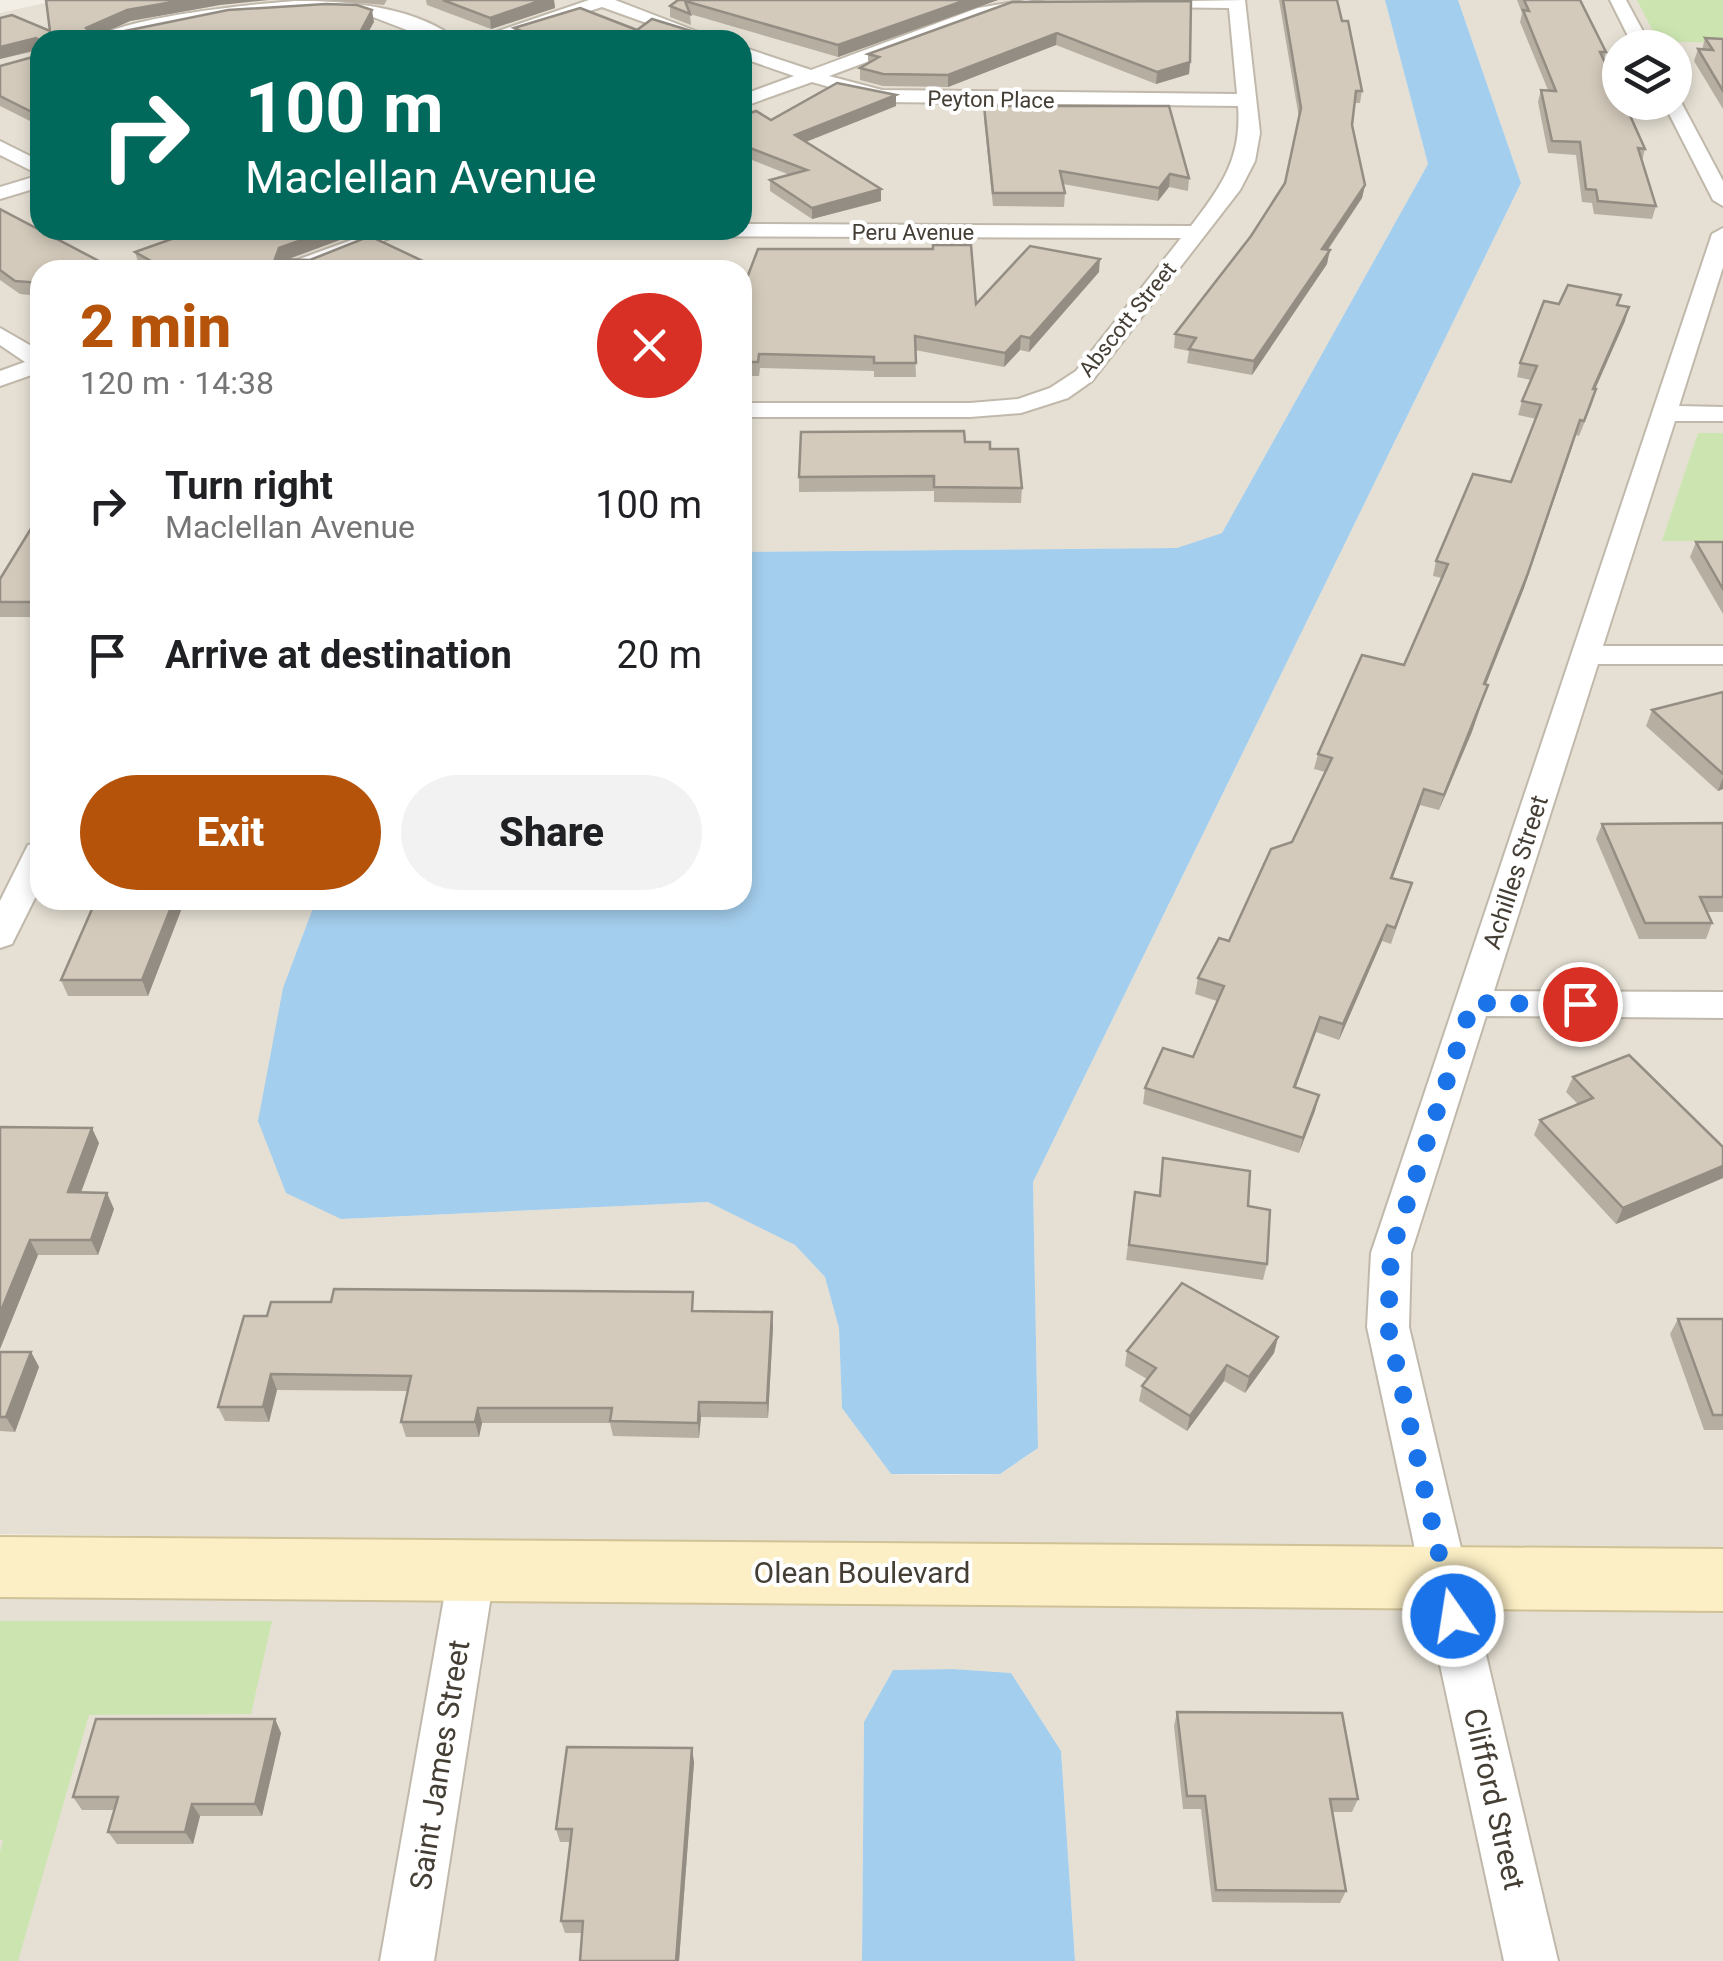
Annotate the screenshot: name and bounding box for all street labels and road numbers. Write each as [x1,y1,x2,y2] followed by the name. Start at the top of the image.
[927,86,1055,113] street label: Peyton Place
[852,220,974,245] street label: Peru Avenue
[1074,257,1181,382] street label: Abscott Street
[1477,792,1554,953] street label: Achilles Street
[754,1555,970,1590] street label: Olean Boulevard
[402,1638,477,1892] street label: Saint James Street
[1457,1705,1532,1893] street label: Clifford Street

